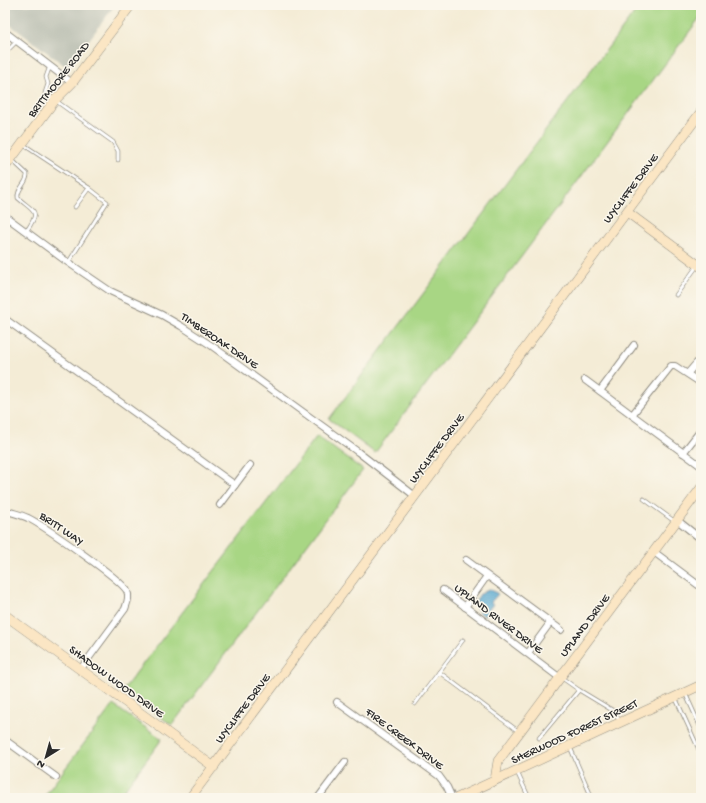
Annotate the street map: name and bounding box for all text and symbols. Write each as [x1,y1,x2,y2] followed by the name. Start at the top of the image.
[25,39,94,122] street label: BRITTMOORE ROAD
[601,151,663,227] street label: WYCLIFFE DRIVE
[177,310,261,373] street label: TIMBEROAK DRIVE
[407,411,469,487] street label: WYCLIFFE DRIVE
[35,509,86,550] street label: BRITT WAY
[451,582,545,658] street label: UPLAND RIVER DRIVE
[558,592,614,660] street label: UPLAND DRIVE
[66,643,166,722] street label: SHADOW WOOD DRIVE
[213,671,275,747] street label: WYCLIFFE DRIVE
[509,697,641,768] street label: SHERWOOD FOREST STREET
[361,705,446,774] street label: FIRE CREEK DRIVE
[26,737,66,777] north arrow
[35,756,48,770] text: N

